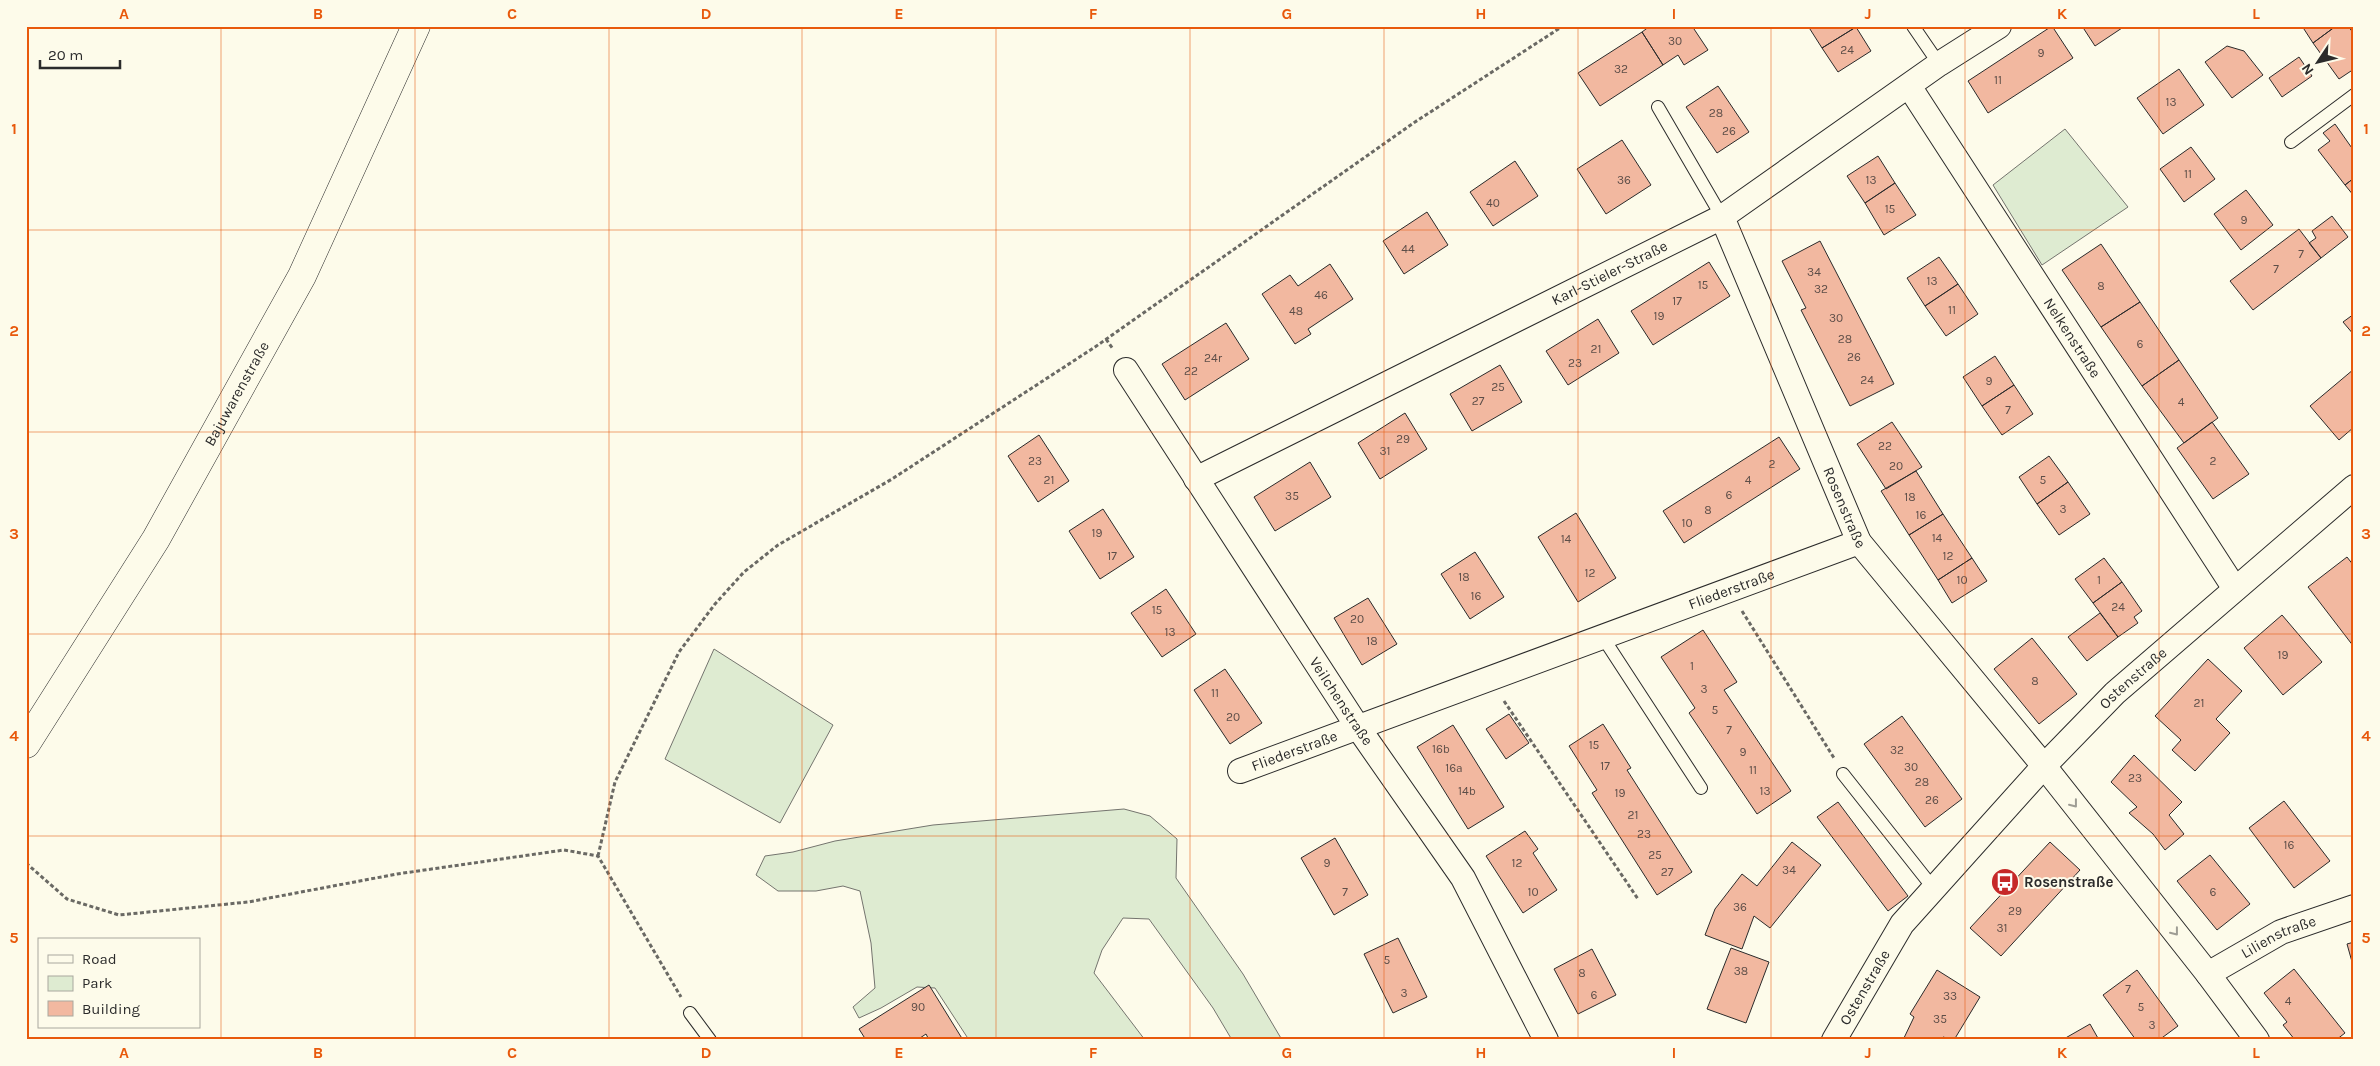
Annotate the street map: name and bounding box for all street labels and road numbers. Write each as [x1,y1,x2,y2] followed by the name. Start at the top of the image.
[1549,237,1670,309] street label: Karl-Stieler-Straße
[2040,294,2105,381] street label: Nelkenstraße
[200,338,273,449] street label: Bajuwarenstraße
[1819,464,1869,552] street label: Rosenstraße
[1686,565,1777,613] street label: Fliederstraße
[2095,644,2170,713] street label: Ostenstraße
[1306,654,1377,749] street label: Veilchenstraße
[1249,727,1340,775] street label: Fliederstraße
[2238,912,2318,962] street label: Lilienstraße
[1836,947,1894,1028] street label: Ostenstraße

